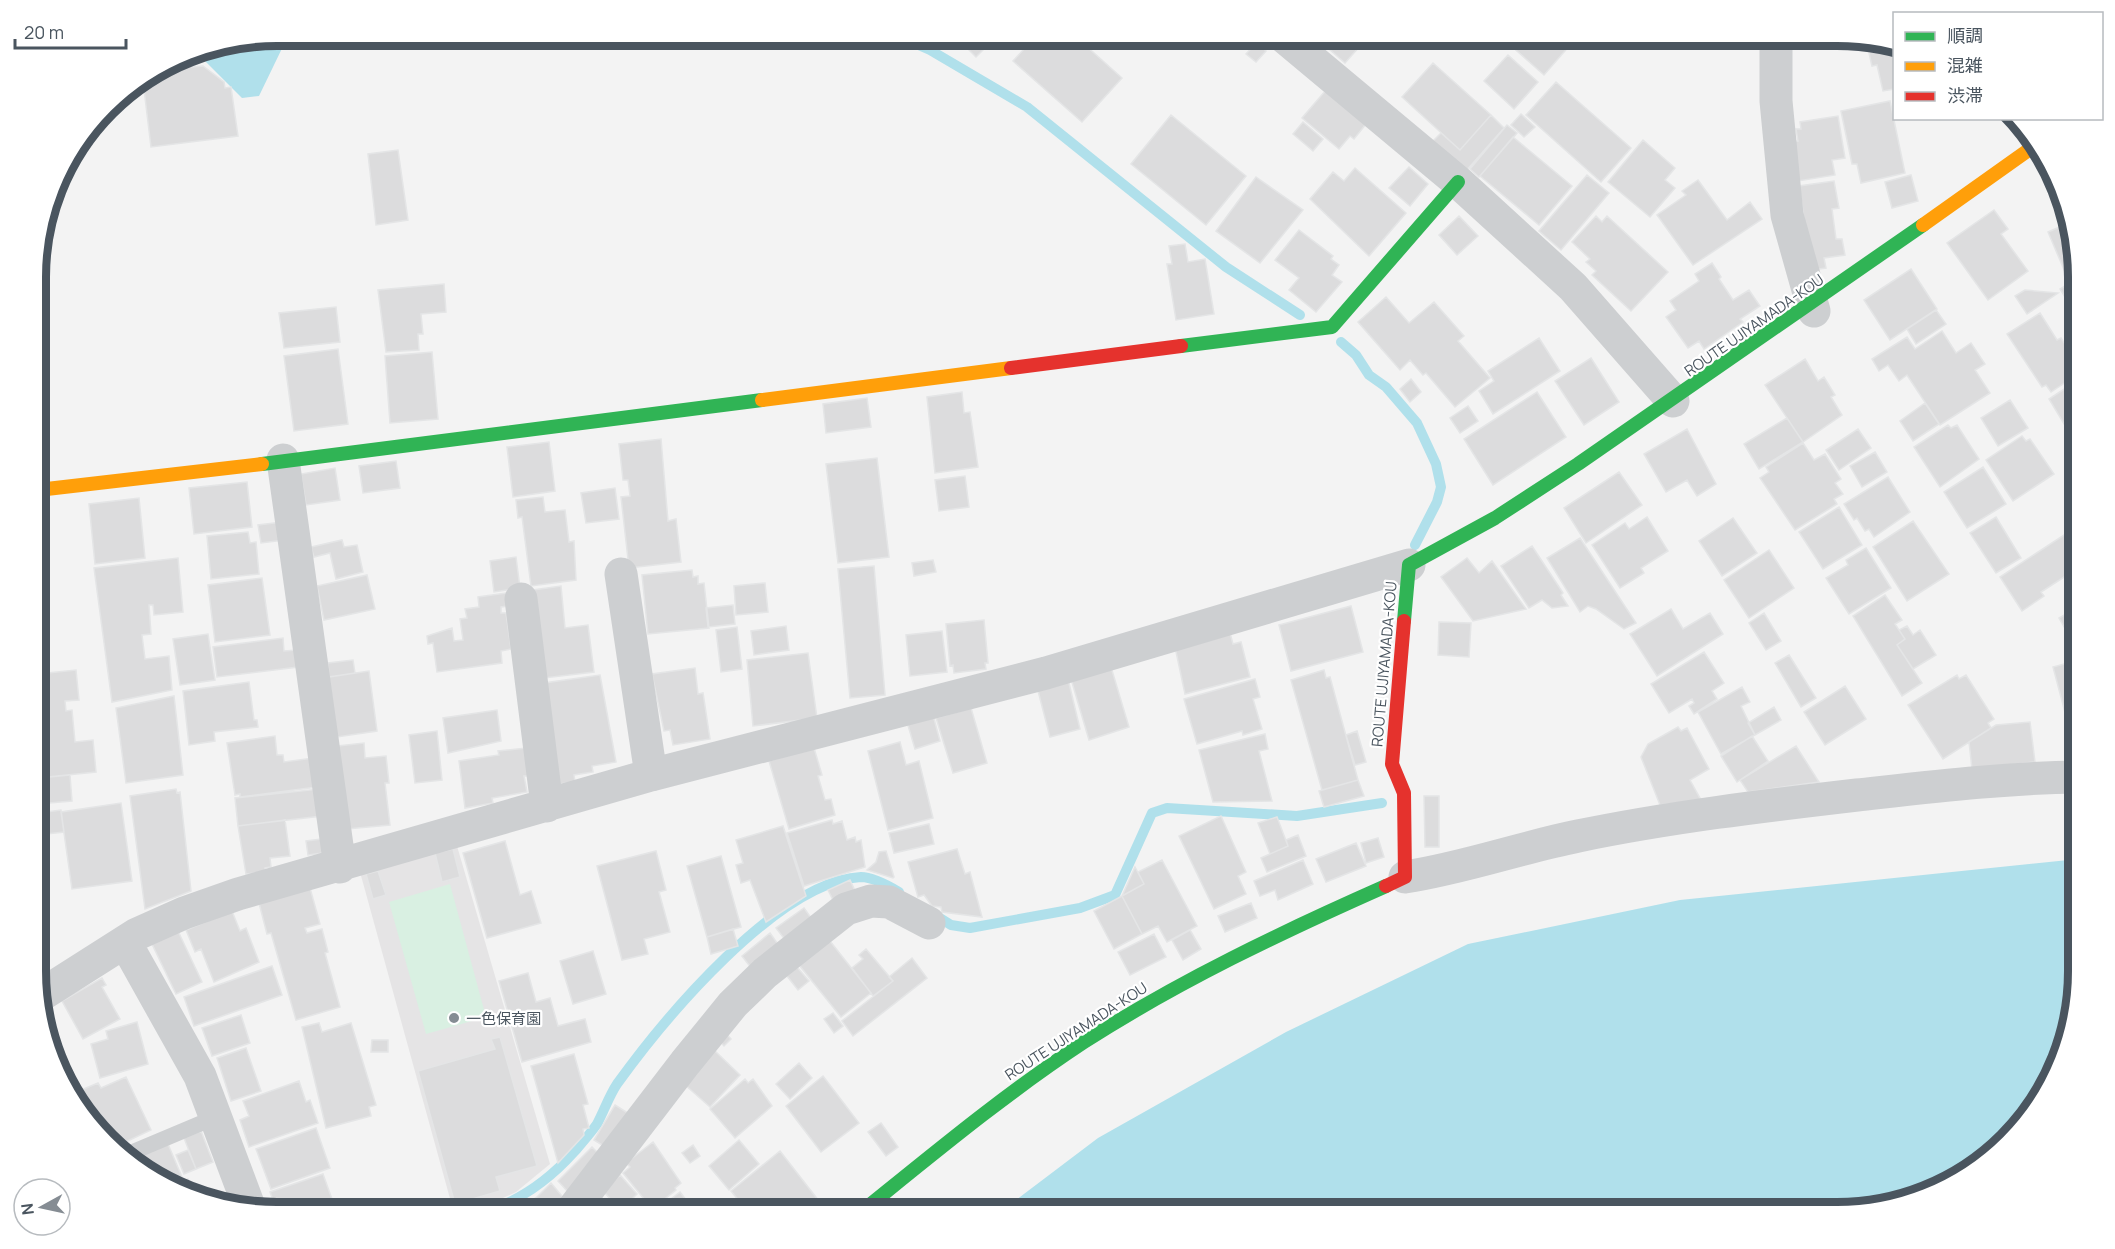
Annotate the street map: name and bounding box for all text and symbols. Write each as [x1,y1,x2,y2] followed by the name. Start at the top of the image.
[15,12,126,50] scale bar
[1893,12,2103,120] legend
[24,20,64,44] text: 20 m
[1947,23,1983,47] text: 順調
[1947,53,1983,77] text: 混雑
[1947,83,1983,107] text: 渋滞
[1680,269,1828,381] street label: ROUTE UJIYAMADA-KOU
[1366,580,1402,748] street label: ROUTE UJIYAMADA-KOU
[1001,977,1151,1085] street label: ROUTE UJIYAMADA-KOU
[466,1008,541,1029] place label: 一色保育園
[447,1011,461,1025] marker: 一色保育園
[12,1177,72,1237] north arrow
[15,1202,39,1216] text: N

